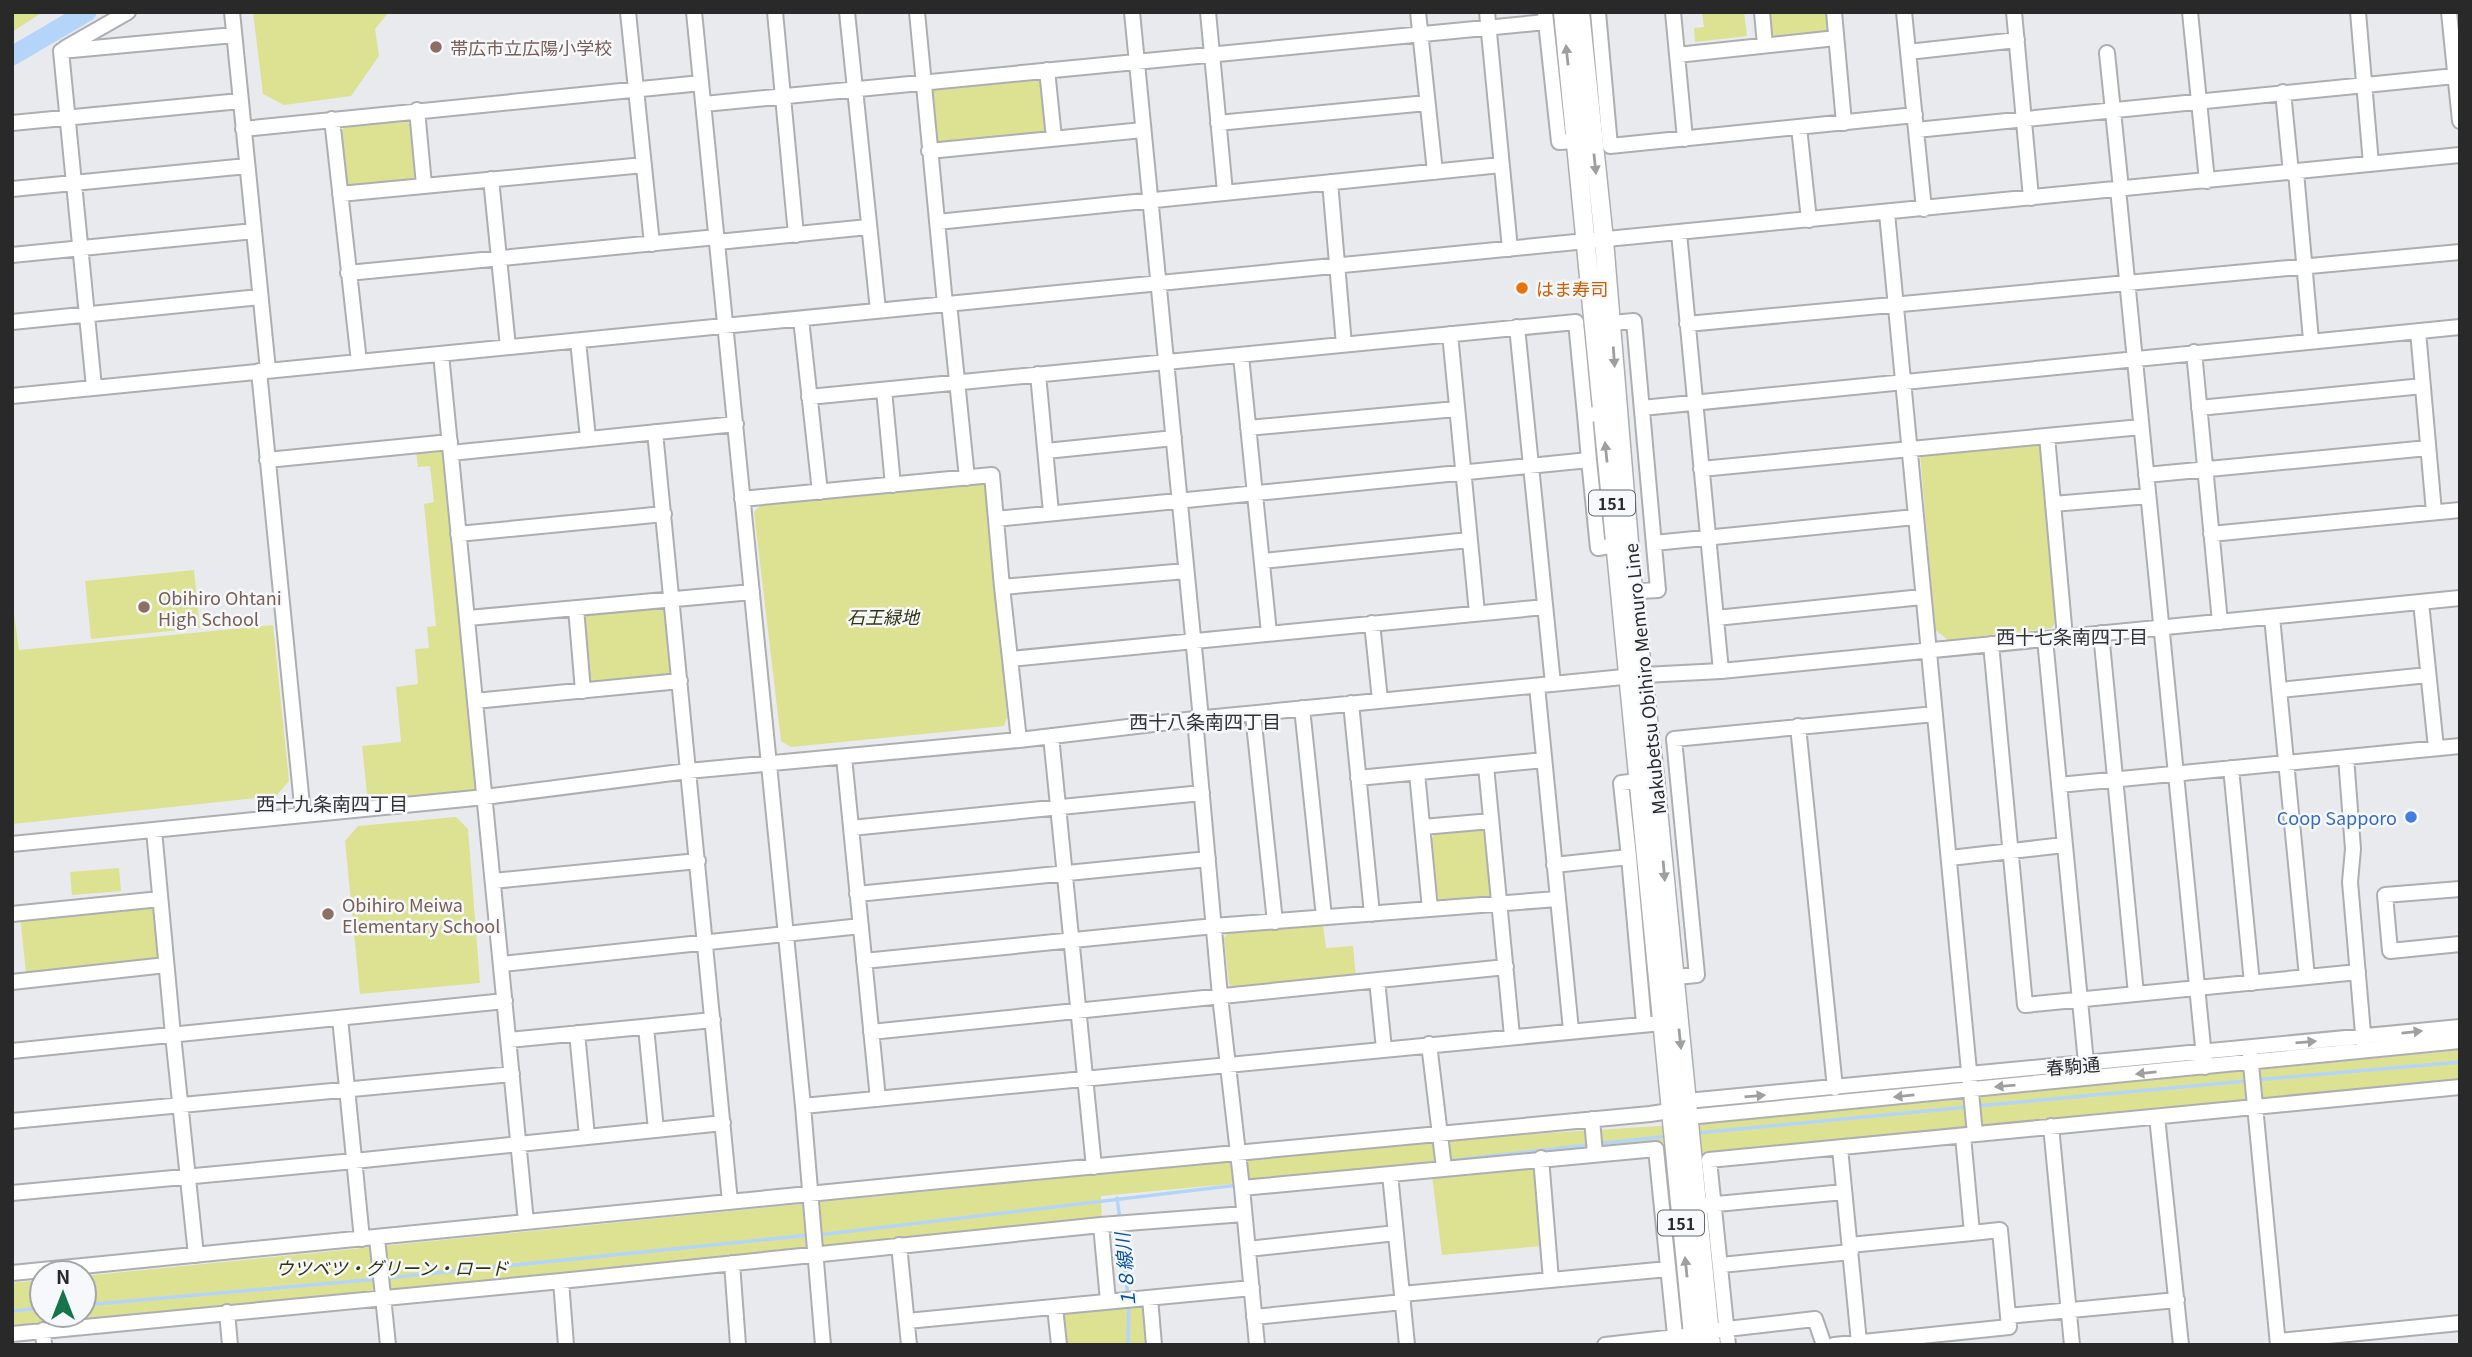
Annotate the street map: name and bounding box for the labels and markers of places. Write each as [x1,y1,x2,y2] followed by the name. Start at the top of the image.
[450,34,612,60] place label: 帯広市立広陽小学校
[428,39,444,55] marker: 帯広市立広陽小学校
[1536,275,1608,301] place label: はま寿司
[1514,280,1530,296] marker: はま寿司
[158,584,282,631] place label: Obihiro Ohtani High School
[136,599,152,615] marker: Obihiro Ohtani High School
[2277,804,2397,830] place label: Coop Sapporo
[2403,809,2419,825] marker: Coop Sapporo
[342,891,500,938] place label: Obihiro Meiwa Elementary School
[320,906,336,922] marker: Obihiro Meiwa Elementary School

